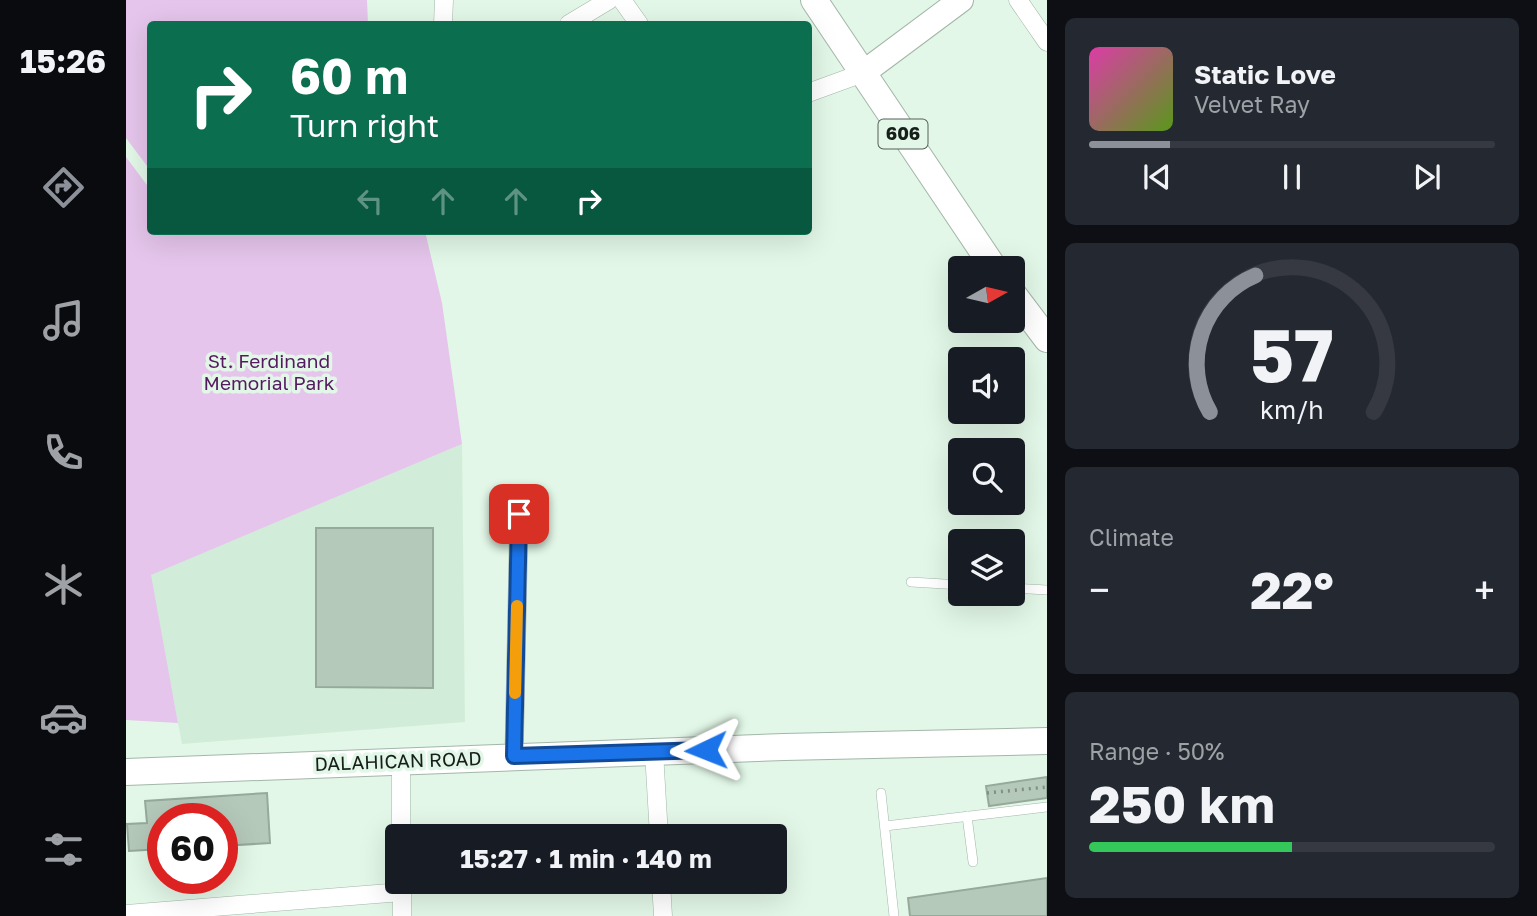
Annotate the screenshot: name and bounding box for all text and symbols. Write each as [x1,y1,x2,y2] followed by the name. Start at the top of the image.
[20,42,106,80] text: 15:26
[290,46,408,105] text: 60 m
[175,49,266,140] icon: right
[1194,59,1336,90] text: Static Love
[1194,90,1310,118] text: Velvet Ray
[290,106,439,144] text: Turn right
[878,119,928,148] road number: 606
[1138,158,1176,196] icon: previous
[1273,158,1311,196] icon: pause
[1408,158,1446,196] icon: next
[39,163,88,212] icon: directions
[351,182,389,220] icon: left
[424,182,462,220] icon: ahead
[497,182,535,220] icon: ahead
[570,182,608,220] icon: right
[948,256,1026,332] north arrow
[948,256,1025,606] map controls
[39,296,88,345] icon: music
[1250,311,1334,398] text: 57
[948,347,1025,424] button: sound
[204,349,335,394] park label: St. Ferdinand Memorial Park
[1260,394,1324,425] text: km/h
[39,428,88,477] icon: phone
[948,438,1025,515] button: search
[489,484,549,544] pin
[500,495,538,533] icon: arrive
[1089,523,1174,551] text: Climate
[948,529,1025,606] button: layers
[1250,558,1334,620] text: 22°
[39,560,88,609] icon: climate
[1089,567,1110,612] text: −
[1474,567,1495,612] text: +
[39,693,88,742] icon: car
[669,713,743,787] position arrow
[1089,737,1224,765] text: Range · 50%
[314,746,482,775] street label: DALAHICAN ROAD
[1089,772,1275,834] text: 250 km
[147,803,238,894] speed limit sign: 60
[39,825,88,874] icon: filters
[460,843,712,874] text: 15:27 · 1 min · 140 m

